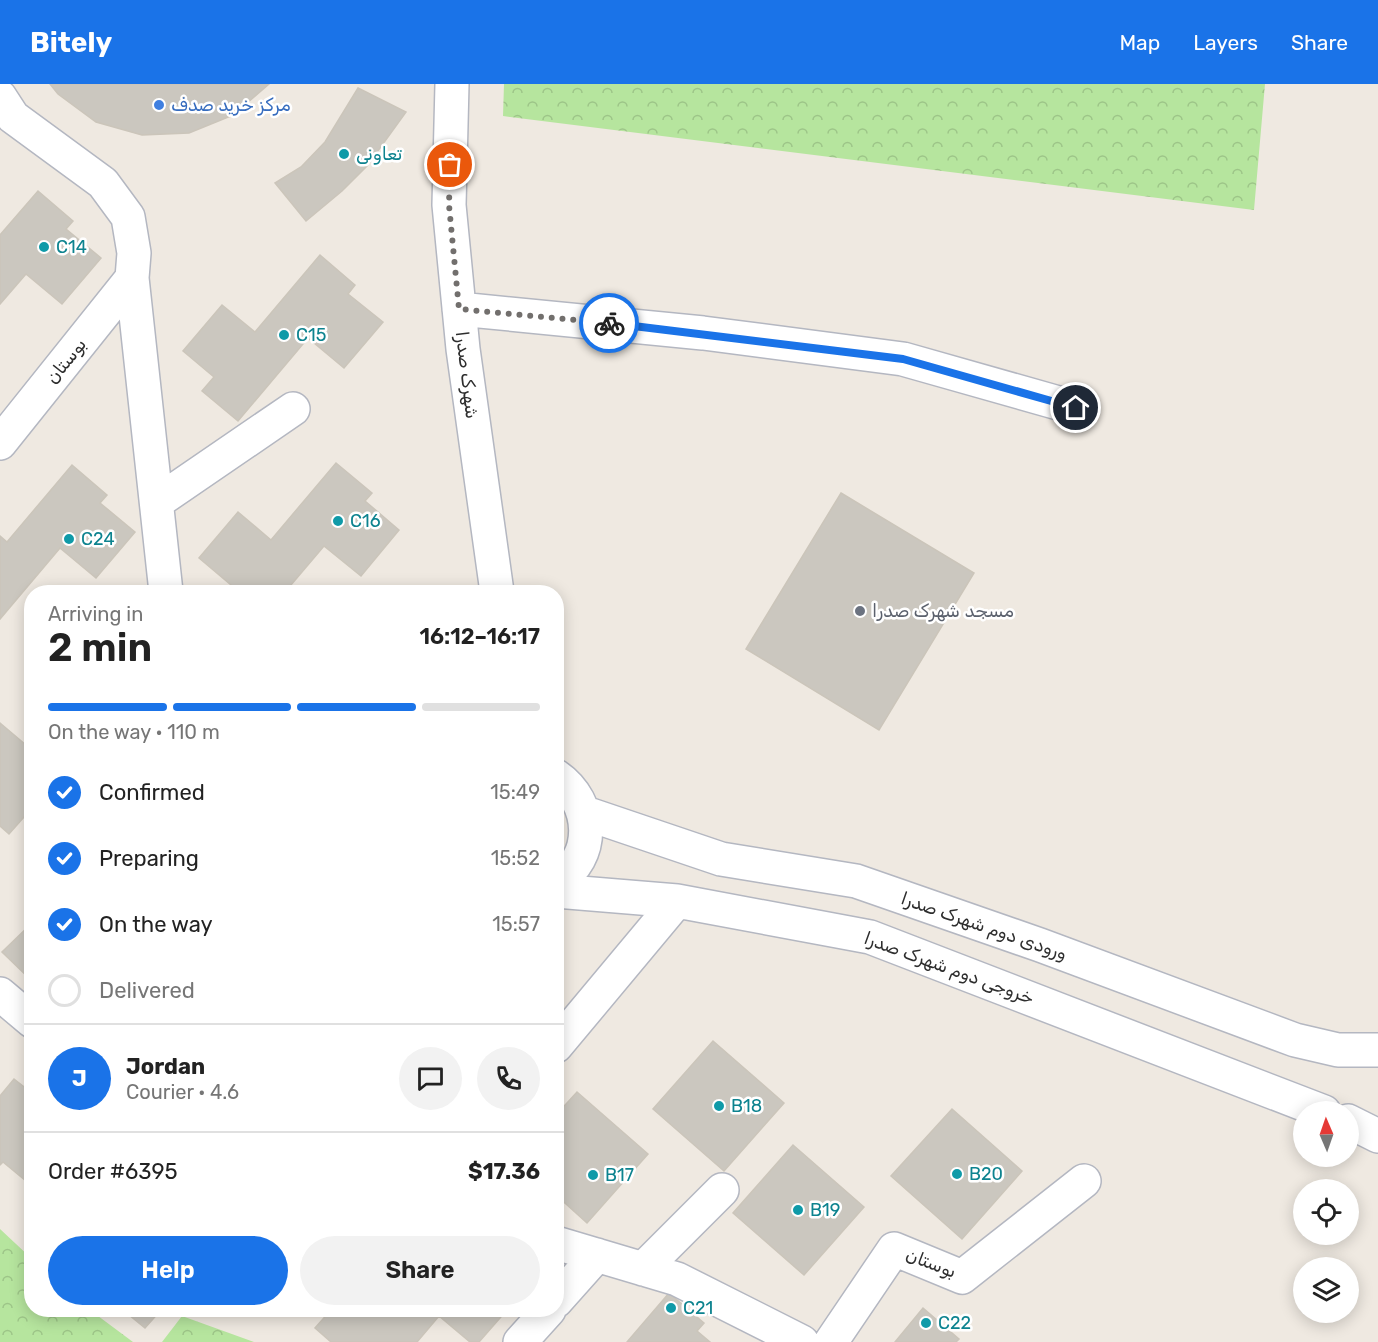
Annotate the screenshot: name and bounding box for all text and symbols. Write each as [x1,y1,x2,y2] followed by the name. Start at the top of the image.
[30,26,112,59] text: Bitely
[1119,30,1160,55] text: Map
[1193,30,1258,55] text: Layers
[1291,30,1348,55] text: Share
[171,94,291,116] place label: مرکز خرید صدف
[152,98,166,112] marker: مرکز خرید صدف
[424,139,475,190] pin
[356,143,403,165] place label: تعاونی
[337,147,351,161] marker: تعاونی
[433,148,466,181] icon: bag
[56,236,87,258] place label: C14
[37,240,51,254] marker: C14
[579,293,639,353] courier
[593,307,626,340] icon: bike
[296,324,326,346] place label: C15
[277,328,291,342] marker: C15
[451,330,483,420] street label: شهرک صدرا
[41,334,91,388] street label: بوستان
[1050,382,1101,433] pin
[1059,391,1092,424] icon: home
[350,510,381,532] place label: C16
[331,514,345,528] marker: C16
[81,528,115,550] place label: C24
[62,532,76,546] marker: C24
[872,600,1014,622] place label: مسجد شهرک صدرا
[48,602,143,626] text: Arriving in
[853,604,867,618] marker: مسجد شهرک صدرا
[420,623,540,650] text: 16:12–16:17
[48,625,152,671] text: 2 min
[48,720,220,744] text: On the way · 110 m
[48,776,81,809] icon: check
[99,779,205,806] text: Confirmed
[490,780,540,804] text: 15:49
[48,842,81,875] icon: check
[99,845,199,872] text: Preparing
[491,846,540,870] text: 15:52
[898,887,1070,965] street label: ورودی دوم شهرک صدرا
[48,908,81,941] icon: check
[99,911,213,938] text: On the way
[492,912,540,936] text: 15:57
[861,927,1037,1009] street label: خروجی دوم شهرک صدرا
[99,977,195,1004] text: Delivered
[399,1047,462,1110] button: chat
[477,1047,540,1110] button: phone
[126,1053,205,1080] text: Jordan
[72,1065,87,1092] text: J
[126,1080,239,1104] text: Courier · 4.6
[731,1095,762,1117] place label: B18
[712,1099,726,1113] marker: B18
[1293,1101,1359,1167] north arrow
[1293,1101,1359,1323] map controls
[48,1158,178,1185] text: Order #6395
[468,1158,540,1185] text: $17.36
[969,1163,1003,1185] place label: B20
[605,1164,634,1186] place label: B17
[950,1167,964,1181] marker: B20
[586,1168,600,1182] marker: B17
[1293,1179,1359,1245] button: locate
[810,1199,840,1221] place label: B19
[791,1203,805,1217] marker: B19
[48,1236,288,1305] button: Help
[300,1236,540,1305] button: Share
[903,1243,959,1283] street label: بوستان
[1293,1257,1359,1323] button: layers
[683,1297,713,1319] place label: C21
[664,1301,678,1315] marker: C21
[938,1312,971,1334] place label: C22
[919,1316,933,1330] marker: C22

